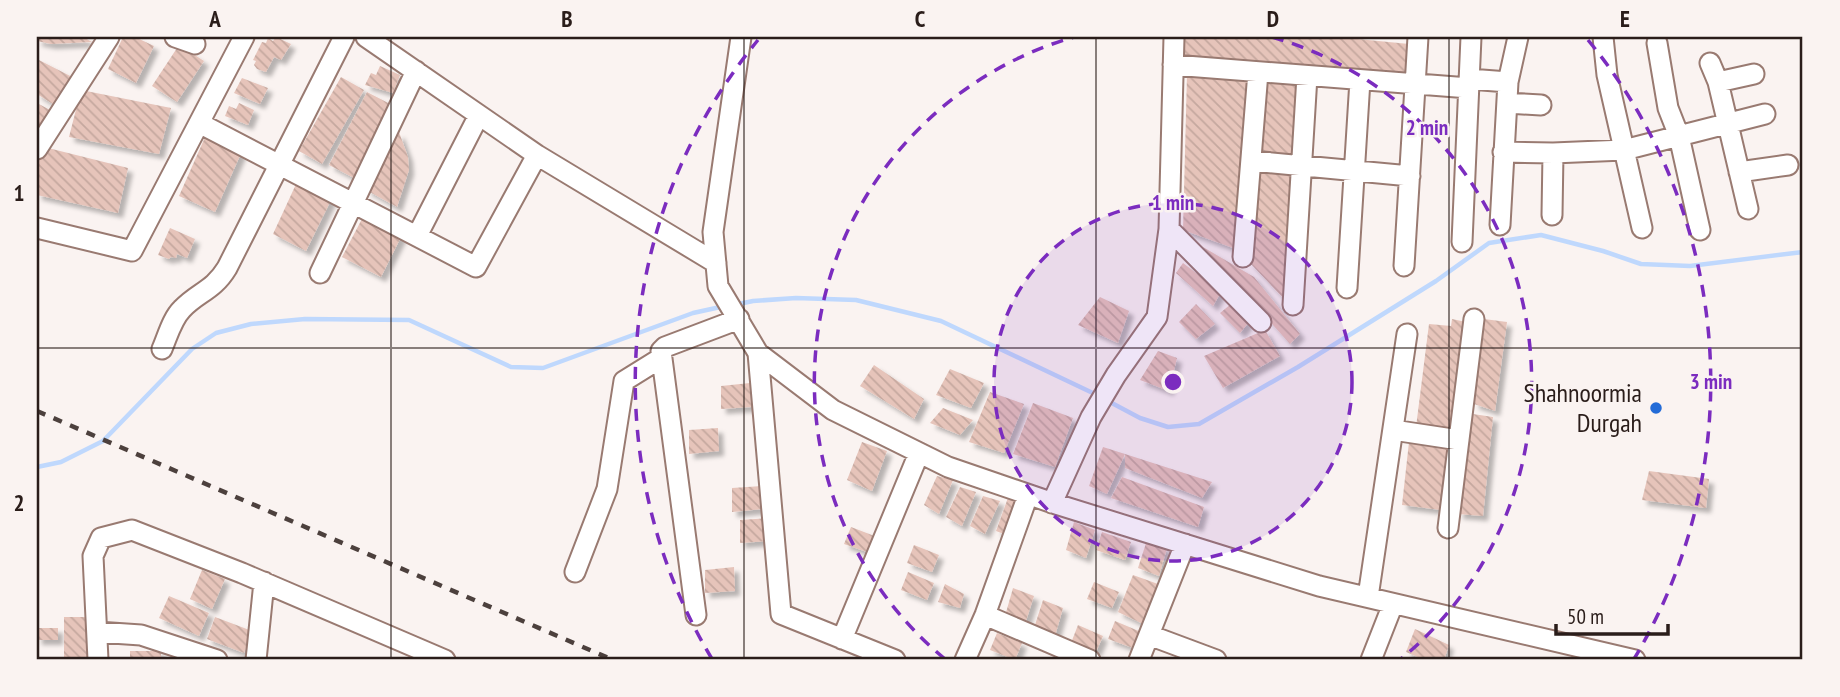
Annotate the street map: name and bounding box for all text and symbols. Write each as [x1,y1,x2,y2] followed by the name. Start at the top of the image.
[208,4,221,33] text: A
[561,4,573,33] text: B
[915,4,926,33] text: C
[1267,4,1279,33] text: D
[1620,4,1630,33] text: E
[1406,114,1448,141] text: 2 min
[14,178,25,207] text: 1
[1152,189,1194,216] text: 1 min
[1690,368,1732,395] text: 3 min
[1161,370,1185,394] centre of rings
[1524,376,1642,439] place label: Shahnoormia Durgah
[1648,400,1664,416] marker: Shahnoormia Durgah
[14,488,25,517] text: 2
[1556,592,1668,636] scale bar
[1567,603,1604,630] text: 50 m

